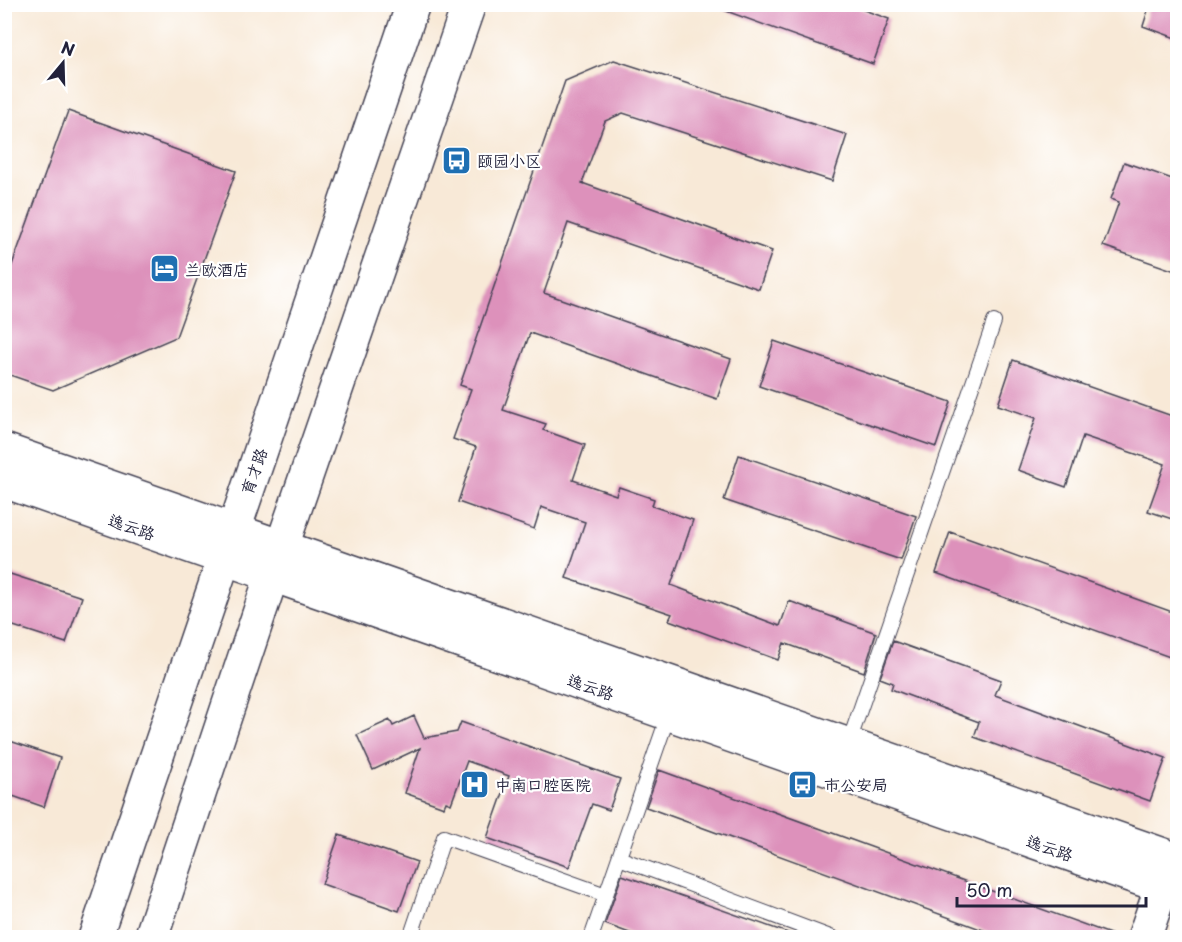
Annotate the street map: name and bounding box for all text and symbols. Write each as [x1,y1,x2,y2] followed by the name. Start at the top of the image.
[33,33,93,93] north arrow
[58,34,78,61] text: N
[440,144,472,176] bus stop icon: 颐园小区
[477,148,541,172] place label: 颐园小区
[148,253,180,285] hotel icon: 兰欧酒店
[185,257,249,281] place label: 兰欧酒店
[234,444,272,498] street label: 育才路
[105,507,159,545] street label: 逸云路
[564,667,618,705] street label: 逸云路
[458,768,490,800] hospital icon: 中南口腔医院
[787,768,819,800] bus stop icon: 市公安局
[495,772,591,796] place label: 中南口腔医院
[824,772,888,796] place label: 市公安局
[1023,828,1077,866] street label: 逸云路
[957,870,1146,908] scale bar
[966,876,1013,903] text: 50 m

